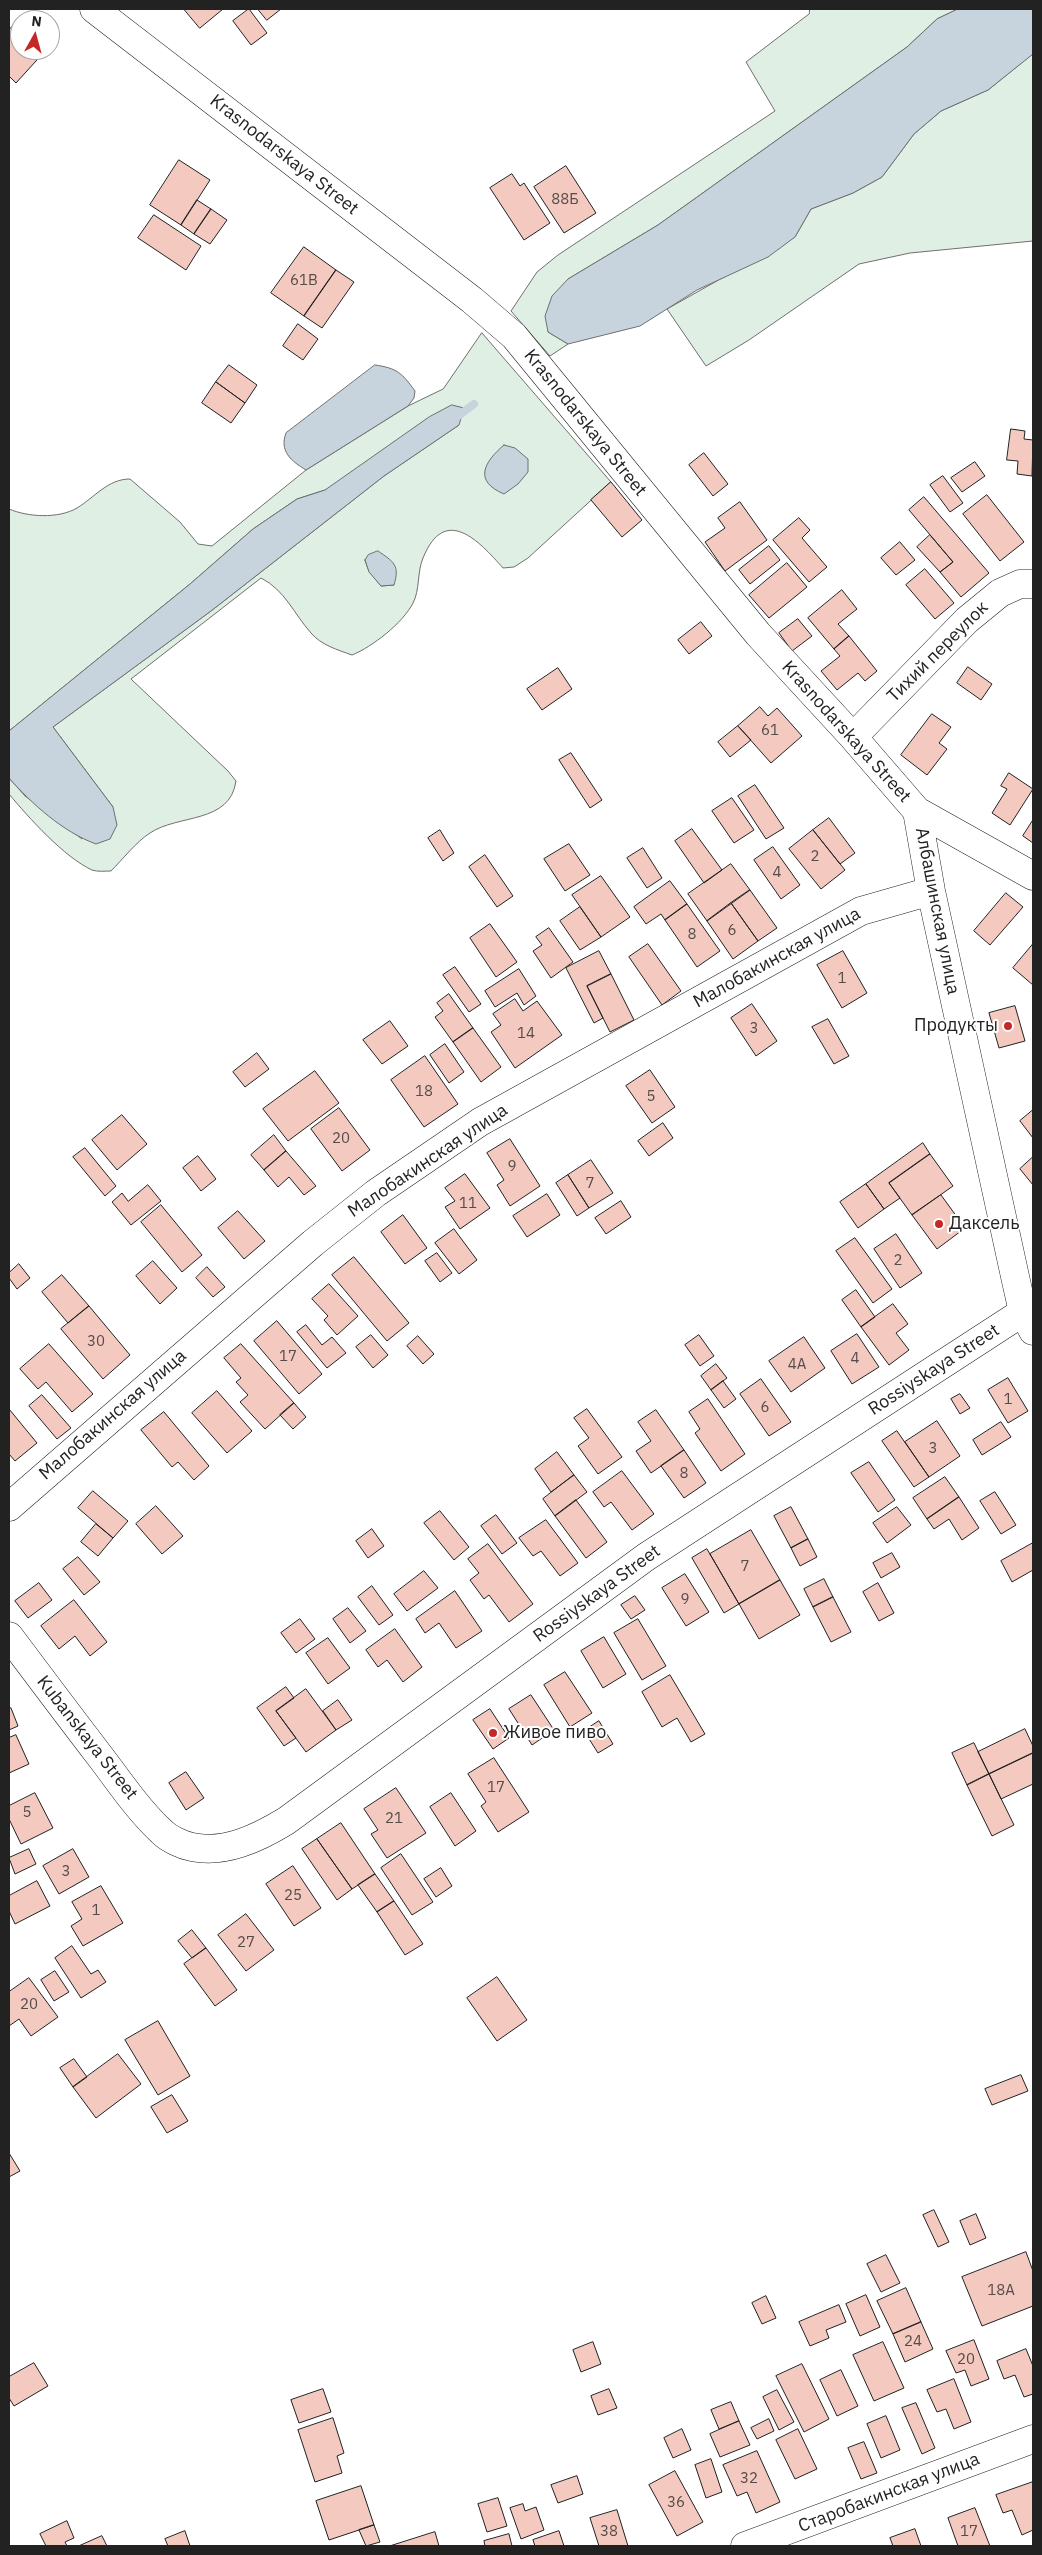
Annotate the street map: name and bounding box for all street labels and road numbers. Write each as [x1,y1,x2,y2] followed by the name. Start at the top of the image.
[205,90,363,220] street label: Krasnodarskaya Street
[519,345,651,501] street label: Krasnodarskaya Street
[883,597,993,707] street label: Тихий переулок
[777,657,915,807] street label: Krasnodarskaya Street
[910,826,964,996] street label: Албашинская улица
[690,903,864,1013] street label: Малобакинская улица
[344,1100,512,1222] street label: Малобакинская улица
[864,1320,1004,1420] street label: Rossiyskaya Street
[35,1345,191,1485] street label: Малобакинская улица
[529,1541,665,1647] street label: Rossiyskaya Street
[32,1672,142,1804] street label: Kubanskaya Street
[795,2448,983,2538] street label: Старобакинская улица

